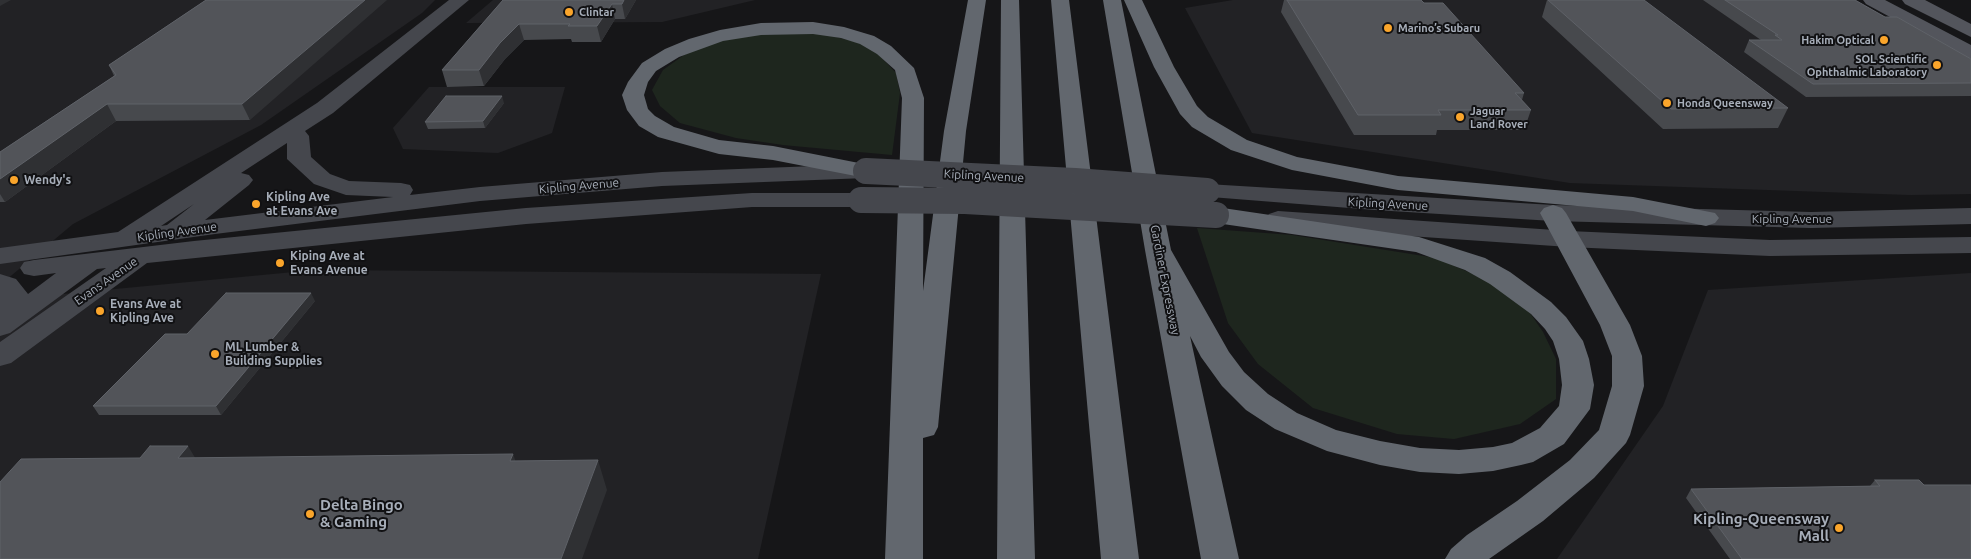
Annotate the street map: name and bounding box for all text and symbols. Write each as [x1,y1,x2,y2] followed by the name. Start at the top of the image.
[579,5,614,19] place label: Clintar
[563,6,575,18] marker: Clintar
[1398,21,1480,35] place label: Marino’s Subaru
[1382,22,1394,34] marker: Marino’s Subaru
[1801,33,1874,47] place label: Hakim Optical
[1878,34,1890,46] marker: Hakim Optical
[1807,52,1927,78] place label: SOL Scientific Ophthalmic Laboratory
[1931,59,1943,71] marker: SOL Scientific Ophthalmic Laboratory
[1677,96,1773,110] place label: Honda Queensway
[1661,97,1673,109] marker: Honda Queensway
[1470,104,1528,130] place label: Jaguar Land Rover
[1454,111,1466,123] marker: Jaguar Land Rover
[943,167,1025,185] street label: Kipling Avenue
[24,173,71,187] place label: Wendy's
[8,174,20,186] marker: Wendy's
[538,175,620,197] street label: Kipling Avenue
[266,190,337,218] place label: Kipling Ave at Evans Ave
[1347,195,1429,213] street label: Kipling Avenue
[250,198,262,210] marker: Kipling Ave at Evans Ave
[1752,212,1832,226] street label: Kipling Avenue
[136,219,218,245] street label: Kipling Avenue
[1147,224,1183,336] street label: Gardiner Expressway
[290,249,368,277] place label: Kiping Ave at Evans Avenue
[72,254,140,308] street label: Evans Avenue
[274,257,286,269] marker: Kiping Ave at Evans Avenue
[110,297,181,325] place label: Evans Ave at Kipling Ave
[94,305,106,317] marker: Evans Ave at Kipling Ave
[225,340,322,368] place label: ML Lumber & Building Supplies
[209,348,221,360] marker: ML Lumber & Building Supplies
[320,496,403,531] place label: Delta Bingo & Gaming
[304,508,316,520] marker: Delta Bingo & Gaming
[1693,510,1829,545] place label: Kipling-Queensway Mall
[1833,522,1845,534] marker: Kipling-Queensway Mall

